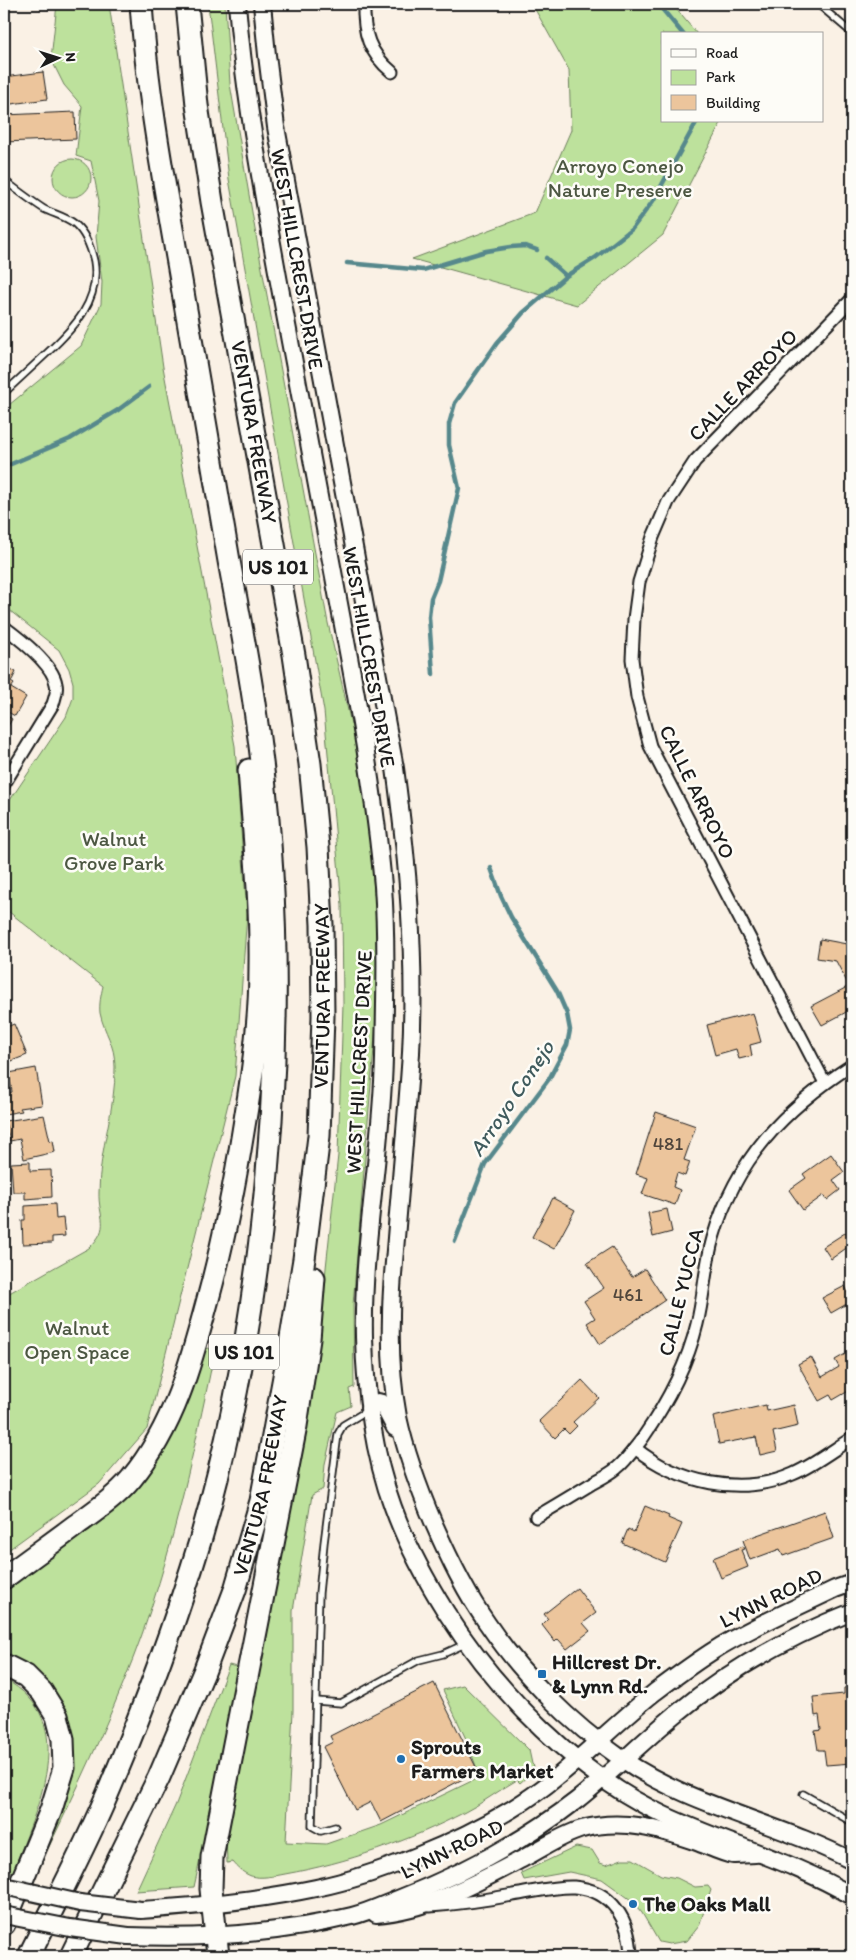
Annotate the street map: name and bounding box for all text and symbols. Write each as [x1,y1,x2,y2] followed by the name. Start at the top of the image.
[32,32,82,82] north arrow
[661,32,824,122] legend
[706,44,739,62] text: Road
[62,52,79,62] text: N
[706,68,736,86] text: Park
[706,94,760,112] text: Building
[266,147,329,371] street label: WEST HILLCREST DRIVE
[548,153,692,202] park label: Arroyo Conejo Nature Preserve
[683,323,802,446] street label: CALLE ARROYO
[226,339,283,525] street label: VENTURA FREEWAY
[338,545,401,769] street label: WEST HILLCREST DRIVE
[243,550,313,584] road number: US 101
[654,721,741,863] street label: CALLE ARROYO
[64,826,164,875] park label: Walnut Grove Park
[308,903,335,1089] street label: VENTURA FREEWAY
[340,949,377,1174] street label: WEST HILLCREST DRIVE
[463,1035,560,1161] water label: Arroyo Conejo
[653,1132,684,1155] house number: 481
[653,1225,709,1358] street label: CALLE YUCCA
[613,1283,643,1306] house number: 461
[24,1315,130,1364] park label: Walnut Open Space
[209,1334,279,1370] road number: US 101
[227,1393,292,1579] street label: VENTURA FREEWAY
[715,1562,826,1633] street label: LYNN ROAD
[552,1649,661,1699] place label: Hillcrest Dr. & Lynn Rd.
[536,1668,548,1680] marker: Hillcrest Dr. & Lynn Rd.
[411,1734,554,1783] place label: Sprouts Farmers Market
[395,1753,407,1765] marker: Sprouts Farmers Market
[396,1813,507,1884] street label: LYNN ROAD
[642,1891,772,1916] place label: The Oaks Mall
[627,1898,639,1910] marker: The Oaks Mall

